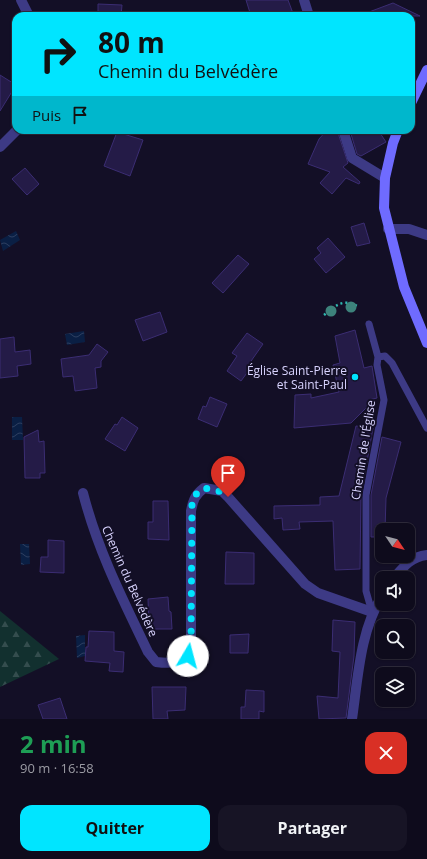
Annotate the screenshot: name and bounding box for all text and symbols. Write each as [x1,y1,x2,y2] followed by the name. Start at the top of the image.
[98,23,165,61] text: 80 m
[32,28,84,80] icon: right
[98,59,278,83] text: Chemin du Belvédère
[69,104,91,126] icon: arrive
[32,105,61,125] text: Puis
[247,362,347,393] place label: Église Saint-Pierre et Saint-Paul
[350,372,360,382] marker: Église Saint-Pierre et Saint-Paul
[347,399,379,501] street label: Chemin de l'Église
[211,456,245,497] pin
[217,462,239,484] icon: arrive
[98,523,162,640] street label: Chemin du Belvédère
[375,523,415,563] north arrow
[375,523,415,707] map controls
[375,571,415,611] button: sound
[375,619,415,659] button: search
[167,635,209,677] position arrow
[375,667,415,707] button: layers
[20,727,87,760] text: 2 min
[365,732,407,774] button: close
[20,759,94,777] text: 90 m · 16:58
[20,805,210,851] button: Quitter
[218,805,407,851] button: Partager

